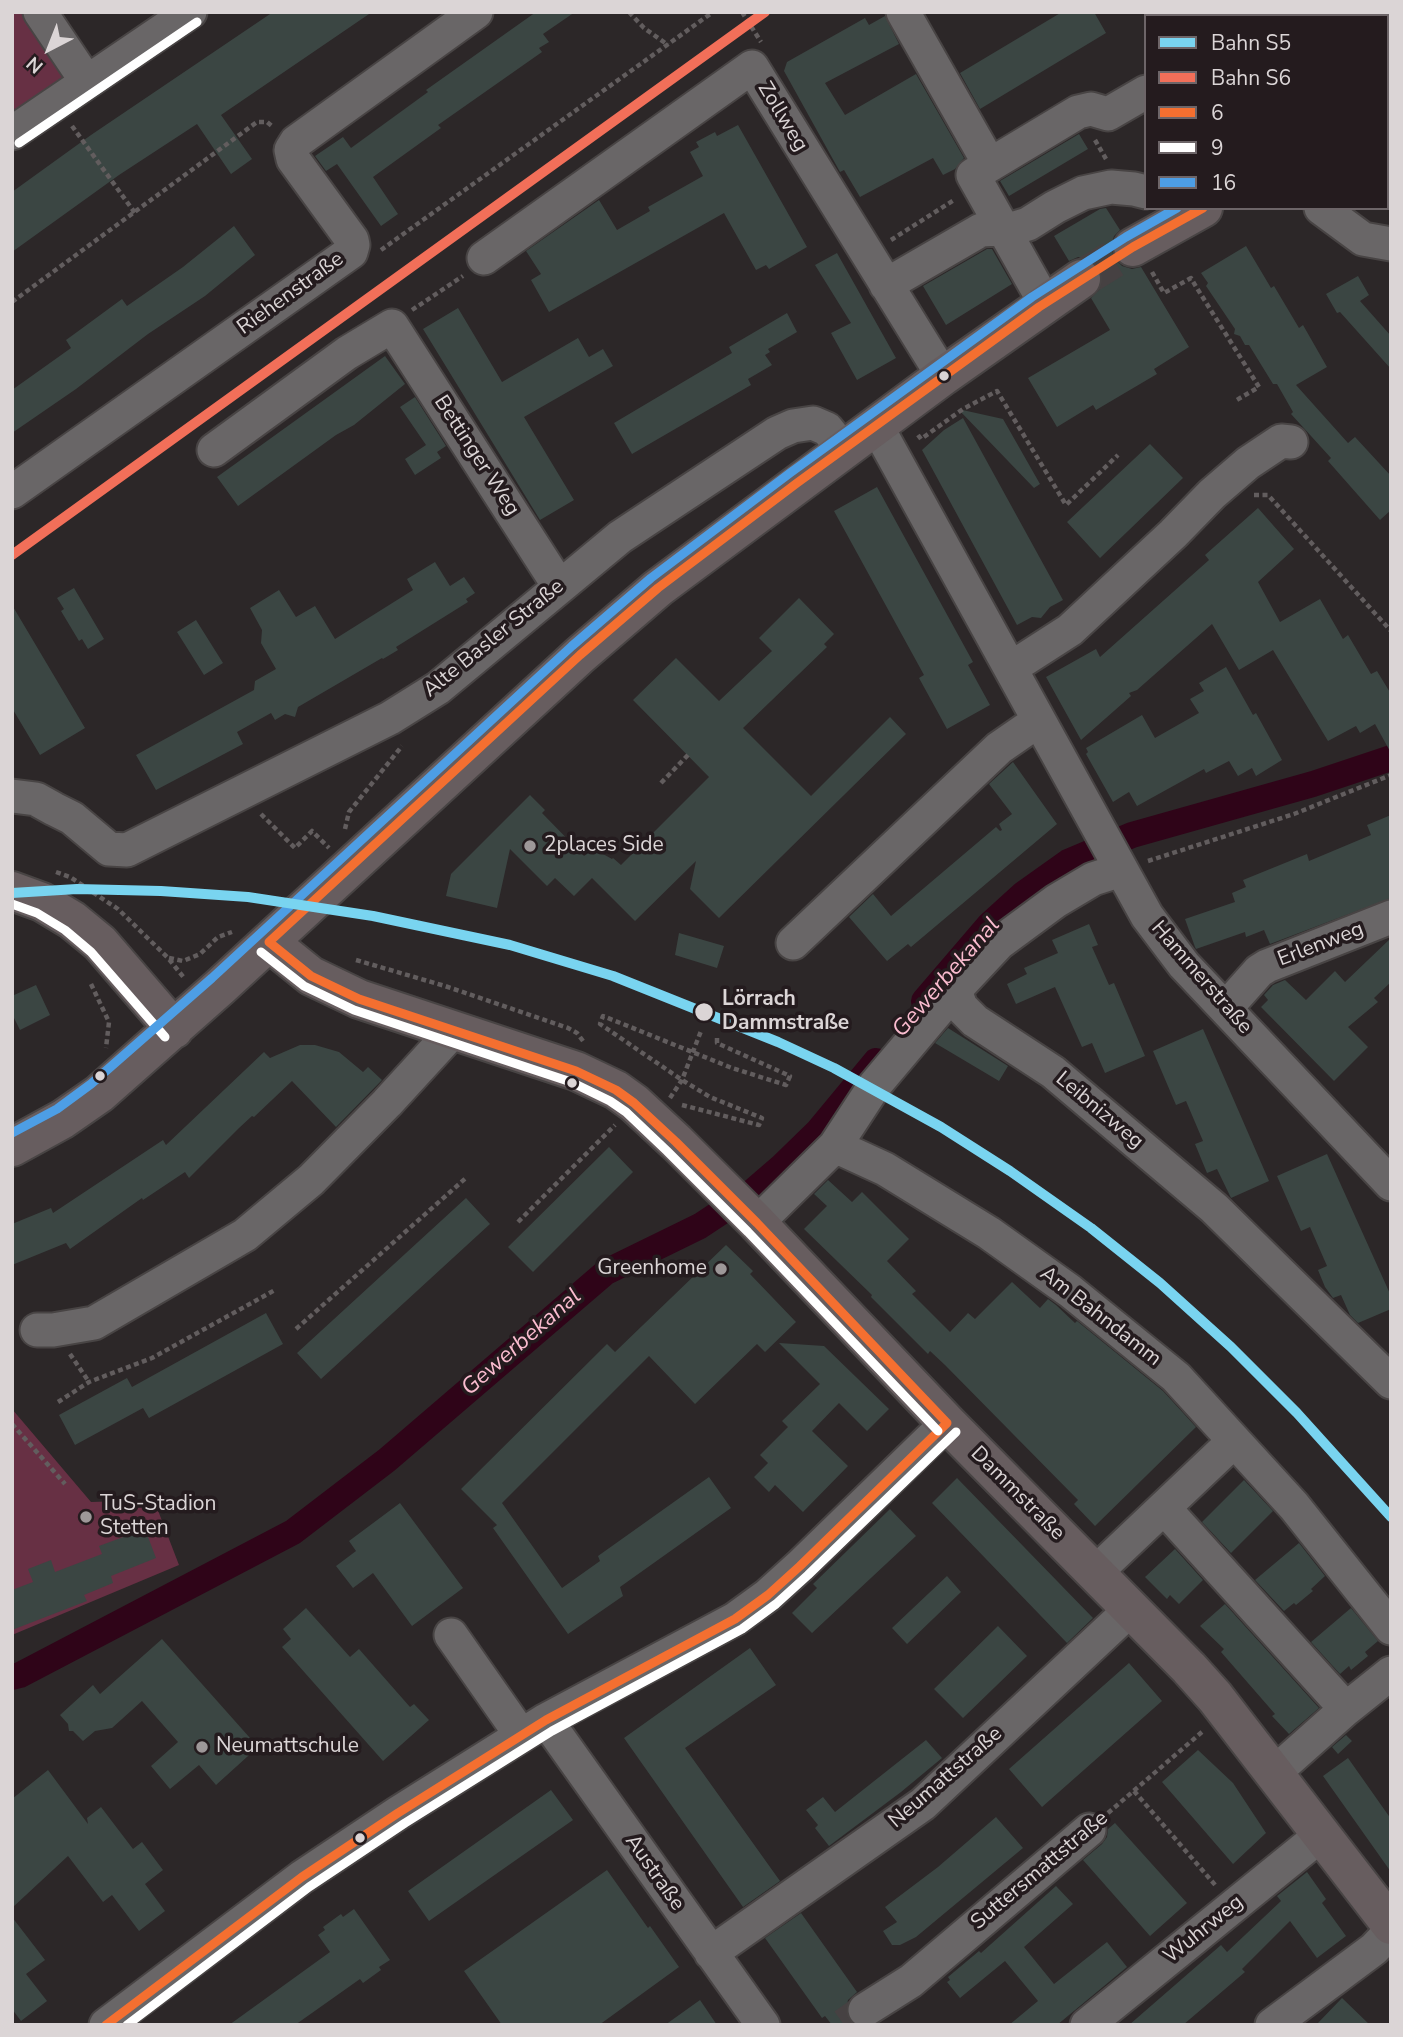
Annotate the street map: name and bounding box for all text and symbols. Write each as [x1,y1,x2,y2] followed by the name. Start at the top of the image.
[14,14,84,84] north arrow
[1144,14,1389,210] legend
[1211,29,1291,57] text: Bahn S5
[21,50,49,79] text: N
[1211,64,1291,92] text: Bahn S6
[751,78,813,156] street label: Zollweg
[1211,99,1224,127] text: 6
[1211,134,1224,162] text: 9
[1211,169,1236,197] text: 16
[233,247,349,341] street label: Riehenstraße
[937,369,951,383] unlabelled marker
[428,391,524,521] street label: Bettinger Weg
[419,575,569,703] street label: Alte Basler Straße
[544,833,664,859] place label: 2places Side
[522,838,538,854] marker: 2places Side
[887,912,1007,1044] water label: Gewerbekanal
[1145,916,1257,1040] street label: Hammerstraße
[1275,917,1367,973] street label: Erlenweg
[722,987,849,1037] place label: Lörrach Dammstraße
[693,1001,715,1023] marker: Lörrach Dammstraße
[1050,1067,1148,1155] street label: Leibnizweg
[93,1069,107,1083] unlabelled marker
[565,1076,579,1090] unlabelled marker
[597,1256,707,1282] place label: Greenhome
[713,1261,729,1277] marker: Greenhome
[1034,1262,1166,1372] street label: Am Bahndamm
[456,1283,588,1403] water label: Gewerbekanal
[965,1442,1069,1546] street label: Dammstraße
[100,1492,216,1542] place label: TuS-Stadion Stetten
[78,1509,94,1525] marker: TuS-Stadion Stetten
[884,1722,1008,1834] street label: Neumattstraße
[216,1734,359,1760] place label: Neumattschule
[194,1739,210,1755] marker: Neumattschule
[966,1806,1114,1936] street label: Suttersmattstraße
[619,1830,689,1916] street label: Austraße
[353,1831,367,1845] unlabelled marker
[1159,1890,1249,1970] street label: Wuhrweg

